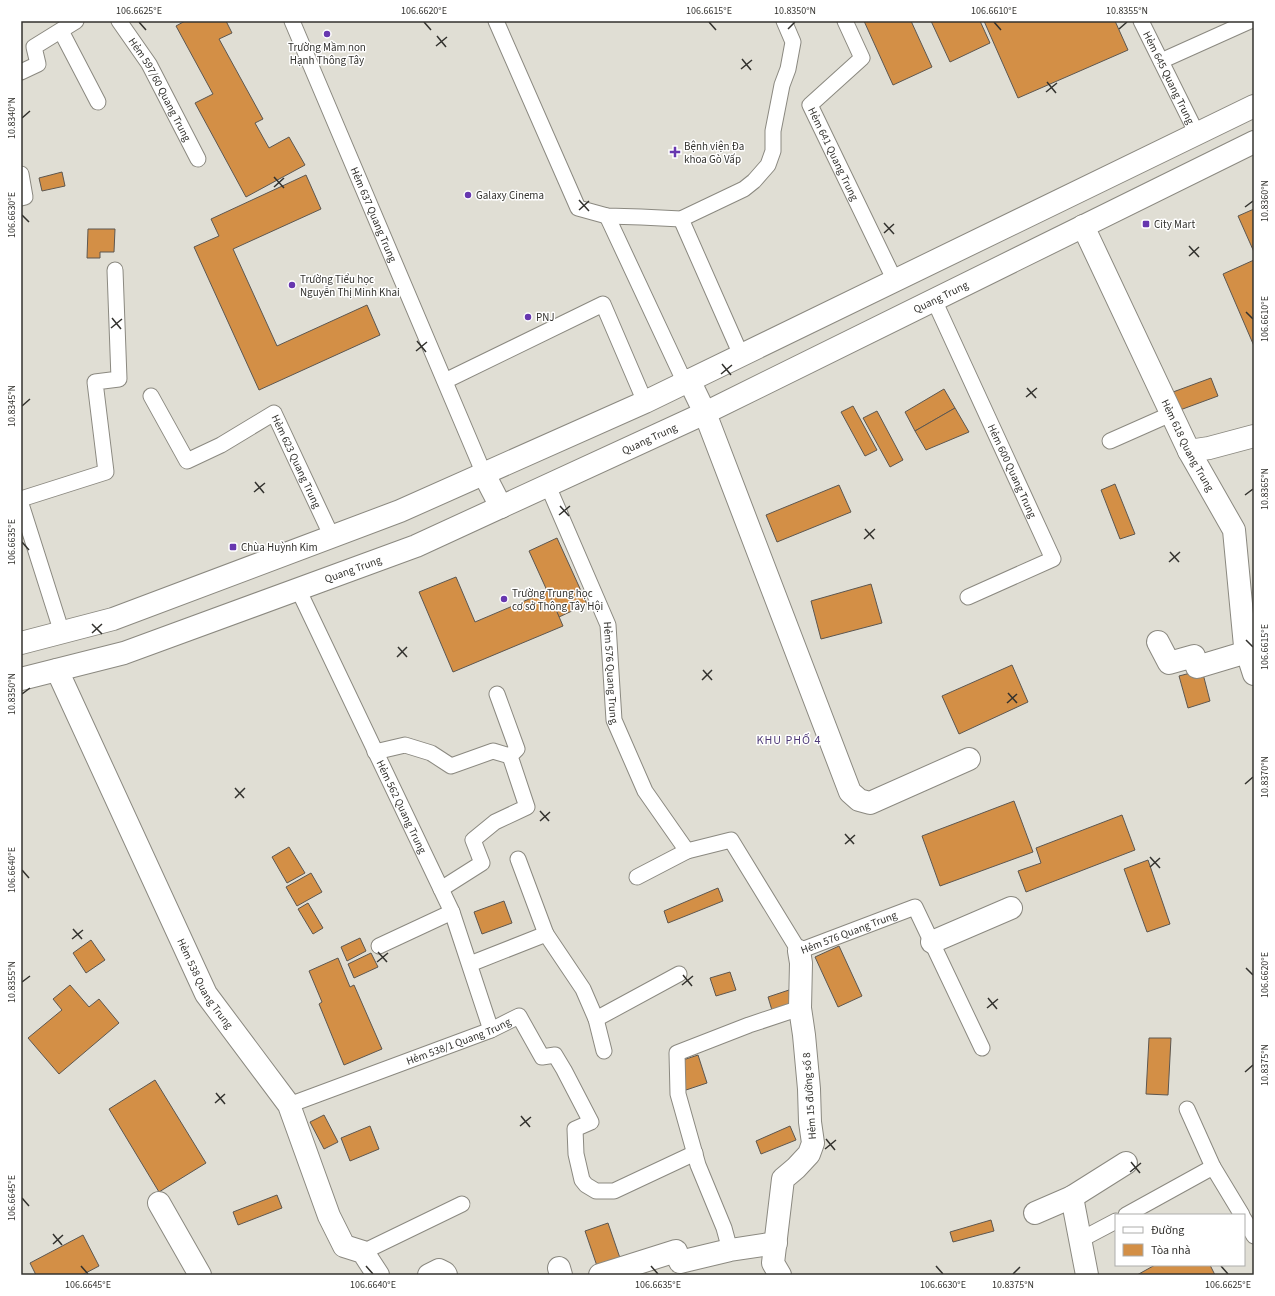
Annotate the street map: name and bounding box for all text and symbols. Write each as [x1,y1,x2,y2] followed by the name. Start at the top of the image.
[116,4,162,18] text: 106.6625°E
[401,4,447,18] text: 106.6620°E
[686,4,732,18] text: 106.6615°E
[774,4,816,18] text: 10.8350°N
[971,4,1017,18] text: 106.6610°E
[1106,4,1148,18] text: 10.8355°N
[322,29,332,39] marker: Trường Mầm non Hạnh Thông Tây
[1139,29,1198,127] street label: Hẻm 645 Quang Trung
[125,35,195,144] street label: Hẻm 597/60 Quang Trung
[288,40,366,68] place label: Trường Mầm non Hạnh Thông Tây
[5,97,19,139] text: 10.8340°N
[804,105,862,204] street label: Hẻm 641 Quang Trung
[684,139,744,167] place label: Bệnh viện Đa khoa Gò Vấp
[669,146,681,158] marker: Bệnh viện Đa khoa Gò Vấp
[347,165,400,265] street label: Hẻm 637 Quang Trung
[1258,180,1272,222] text: 10.8360°N
[476,188,544,203] place label: Galaxy Cinema
[463,190,473,200] marker: Galaxy Cinema
[5,192,19,238] text: 106.6630°E
[1154,217,1195,232] place label: City Mart
[1141,219,1151,229] marker: City Mart
[300,272,400,300] place label: Trường Tiểu học Nguyễn Thị Minh Khai
[911,277,971,317] street label: Quang Trung
[287,280,297,290] marker: Trường Tiểu học Nguyễn Thị Minh Khai
[1258,296,1272,342] text: 106.6610°E
[536,310,555,325] place label: PNJ
[523,312,533,322] marker: PNJ
[5,385,19,427] text: 10.8345°N
[1158,397,1218,495] street label: Hẻm 618 Quang Trung
[268,412,325,511] street label: Hẻm 623 Quang Trung
[619,420,680,458] street label: Quang Trung
[984,422,1040,521] street label: Hẻm 600 Quang Trung
[1258,468,1272,510] text: 10.8365°N
[5,519,19,565] text: 106.6635°E
[241,540,318,555] place label: Chùa Huỳnh Kim
[228,542,238,552] marker: Chùa Huỳnh Kim
[323,552,384,587] street label: Quang Trung
[512,586,603,614] place label: Trường Trung học cơ sở Thông Tây Hội
[499,594,509,604] marker: Trường Trung học cơ sở Thông Tây Hội
[600,621,622,727] street label: Hẻm 576 Quang Trung
[1258,624,1272,670] text: 106.6615°E
[5,673,19,715] text: 10.8350°N
[757,732,821,749] district label: KHU PHỐ 4
[1258,756,1272,798] text: 10.8370°N
[373,757,430,856] street label: Hẻm 562 Quang Trung
[5,847,19,893] text: 106.6640°E
[799,907,900,958] street label: Hẻm 576 Quang Trung
[173,936,237,1032] street label: Hẻm 538 Quang Trung
[1258,952,1272,998] text: 106.6620°E
[5,961,19,1003] text: 10.8355°N
[404,1014,514,1069] street label: Hẻm 538/1 Quang Trung
[1258,1044,1272,1086] text: 10.8375°N
[799,1051,820,1140] street label: Hẻm 15 đường số 8
[5,1175,19,1221] text: 106.6645°E
[1115,1214,1245,1266] legend
[1151,1222,1184,1239] text: Đường
[1151,1242,1191,1259] text: Tòa nhà
[65,1278,111,1292] text: 106.6645°E
[350,1278,396,1292] text: 106.6640°E
[635,1278,681,1292] text: 106.6635°E
[920,1278,966,1292] text: 106.6630°E
[992,1278,1034,1292] text: 10.8375°N
[1205,1278,1251,1292] text: 106.6625°E

